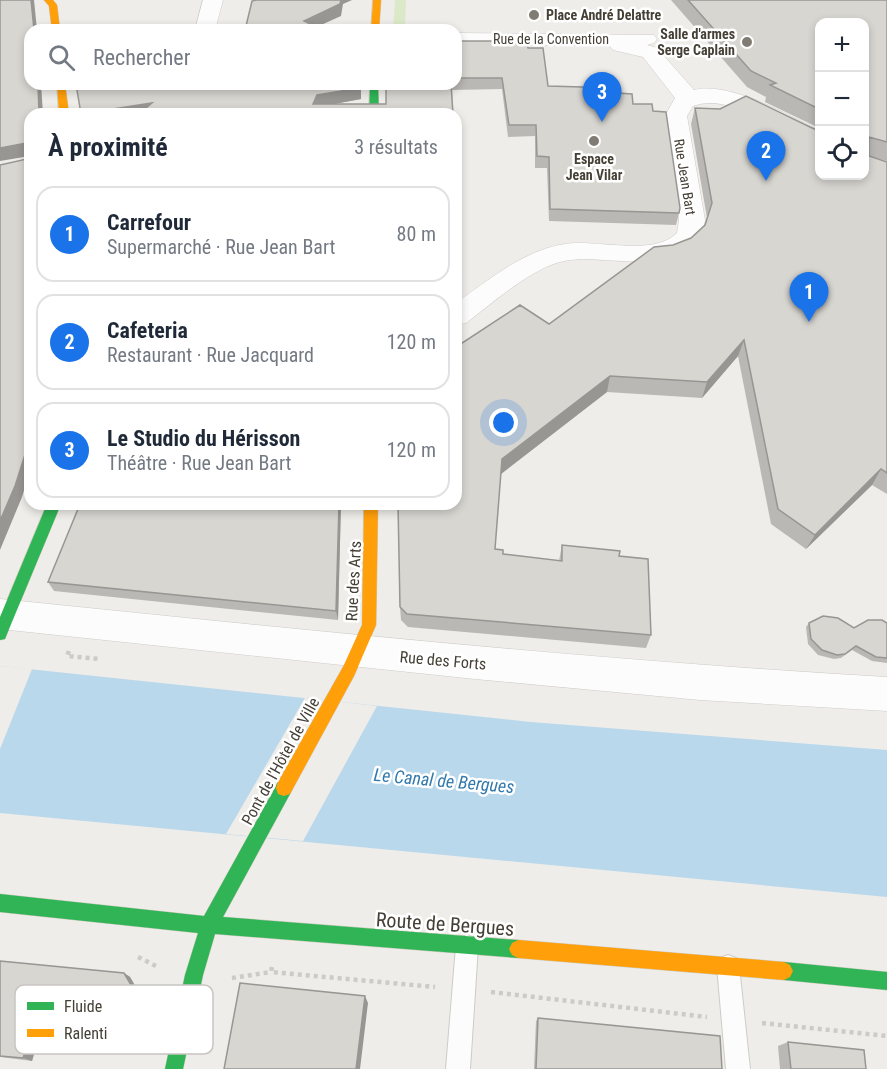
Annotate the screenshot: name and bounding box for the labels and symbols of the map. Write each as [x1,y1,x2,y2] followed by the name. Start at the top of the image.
[546,7,662,23] place label: Place André Delattre
[527,8,541,22] marker: Place André Delattre
[657,26,735,58] place label: Salle d'armes Serge Caplain
[493,31,609,47] street label: Rue de la Convention
[740,35,754,49] marker: Salle d'armes Serge Caplain
[582,72,622,122] pin: 3
[746,132,786,181] pin: 2
[587,134,601,148] marker: Espace Jean Vilar
[671,138,699,216] street label: Rue Jean Bart
[566,151,623,183] place label: Espace Jean Vilar
[790,272,828,322] pin: 1
[489,408,518,437] your location
[342,540,365,622] street label: Rue des Arts
[399,647,487,674] street label: Rue des Forts
[238,694,323,828] street label: Pont de l'Hôtel de Ville
[373,764,515,797] water label: Le Canal de Bergues
[375,907,515,941] street label: Route de Bergues
[15,985,213,1054] legend
[64,997,102,1016] text: Fluide
[64,1024,107,1043] text: Ralenti

